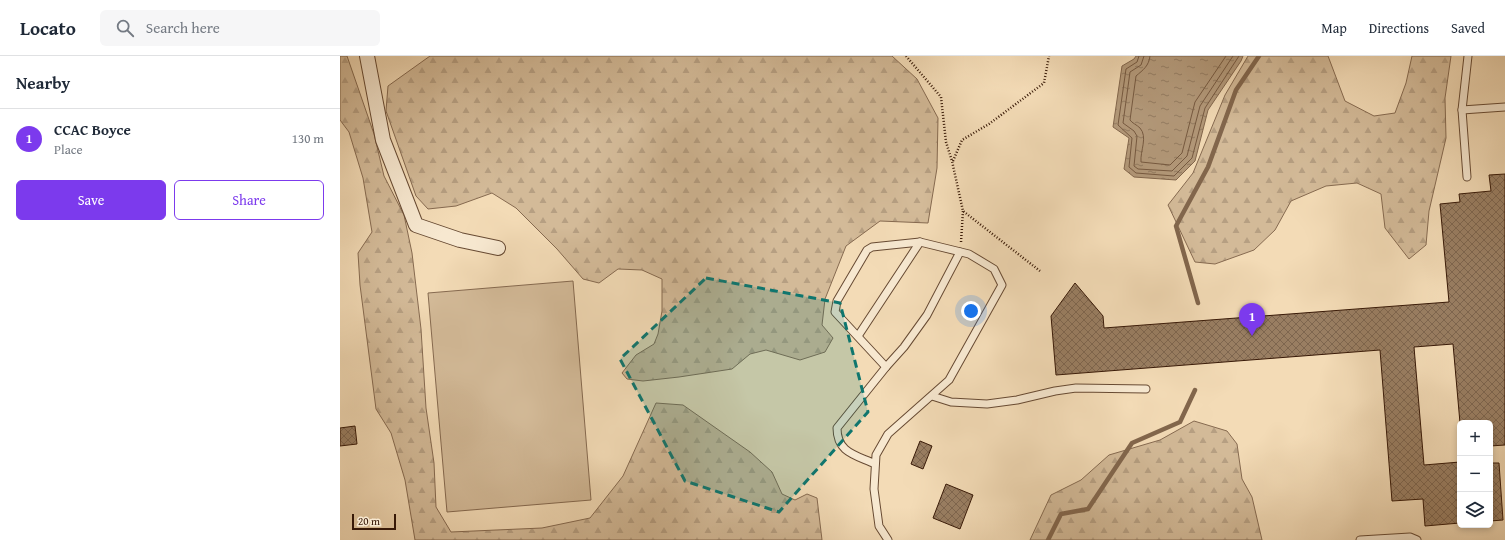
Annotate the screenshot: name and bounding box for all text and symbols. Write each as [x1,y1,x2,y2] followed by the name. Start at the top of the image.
[100,10,380,46] search box
[20,14,76,42] text: Locato
[114,17,136,39] icon: search
[146,17,220,38] text: Search here
[1321,18,1347,38] text: Map
[1369,18,1429,38] text: Directions
[1451,18,1485,38] text: Saved
[16,70,70,95] text: Nearby
[54,119,131,140] text: CCAC Boyce
[26,129,32,148] text: 1
[292,129,324,148] text: 130 m
[54,140,83,159] text: Place
[16,180,166,220] button: Save
[174,180,324,220] button: Share
[961,301,981,321] your location
[1239,303,1265,336] pin: 1
[1457,420,1493,528] map controls
[1457,420,1493,456] button: +
[1457,456,1493,492] button: −
[1457,492,1493,528] button: layers
[352,512,396,531] scale bar
[358,513,380,529] text: 20 m

